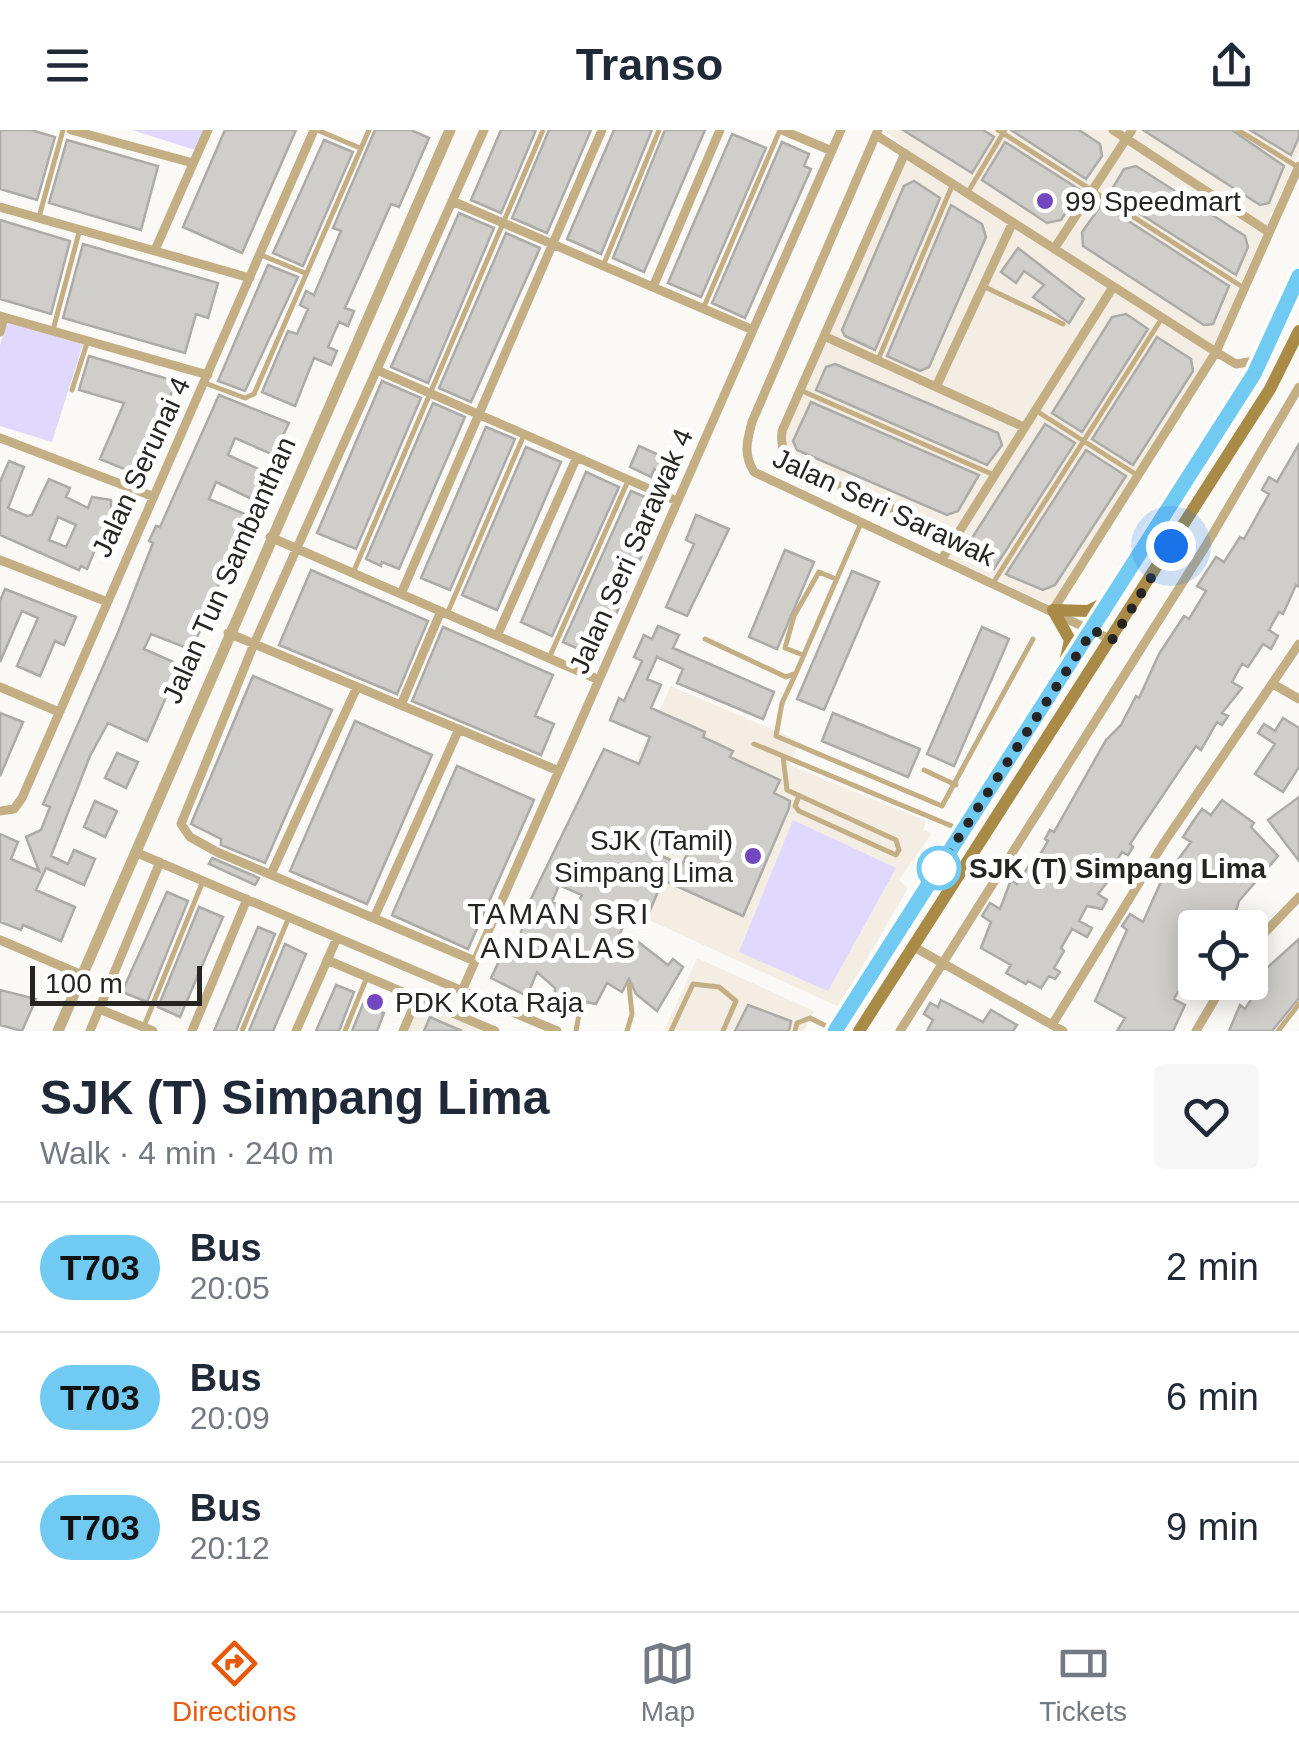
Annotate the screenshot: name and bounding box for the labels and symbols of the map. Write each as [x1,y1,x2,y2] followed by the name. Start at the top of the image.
[1065,186,1241,217] place label: 99 Speedmart
[1034,190,1056,212] marker: 99 Speedmart
[86,372,196,562] street label: Jalan Serunai 4
[563,424,699,678] street label: Jalan Seri Sarawak 4
[156,432,302,708] street label: Jalan Tun Sambanthan
[768,442,1001,572] street label: Jalan Seri Sarawak
[1146,521,1196,571] your location
[554,825,733,888] place label: SJK (Tamil) Simpang Lima
[742,845,764,867] marker: SJK (Tamil) Simpang Lima
[918,847,960,889] marker: SJK (T) Simpang Lima
[969,853,1267,884] place label: SJK (T) Simpang Lima
[467,897,651,964] district label: TAMAN SRI ANDALAS
[30,961,202,1006] scale bar
[395,987,584,1018] place label: PDK Kota Raja
[364,991,386,1013] marker: PDK Kota Raja

